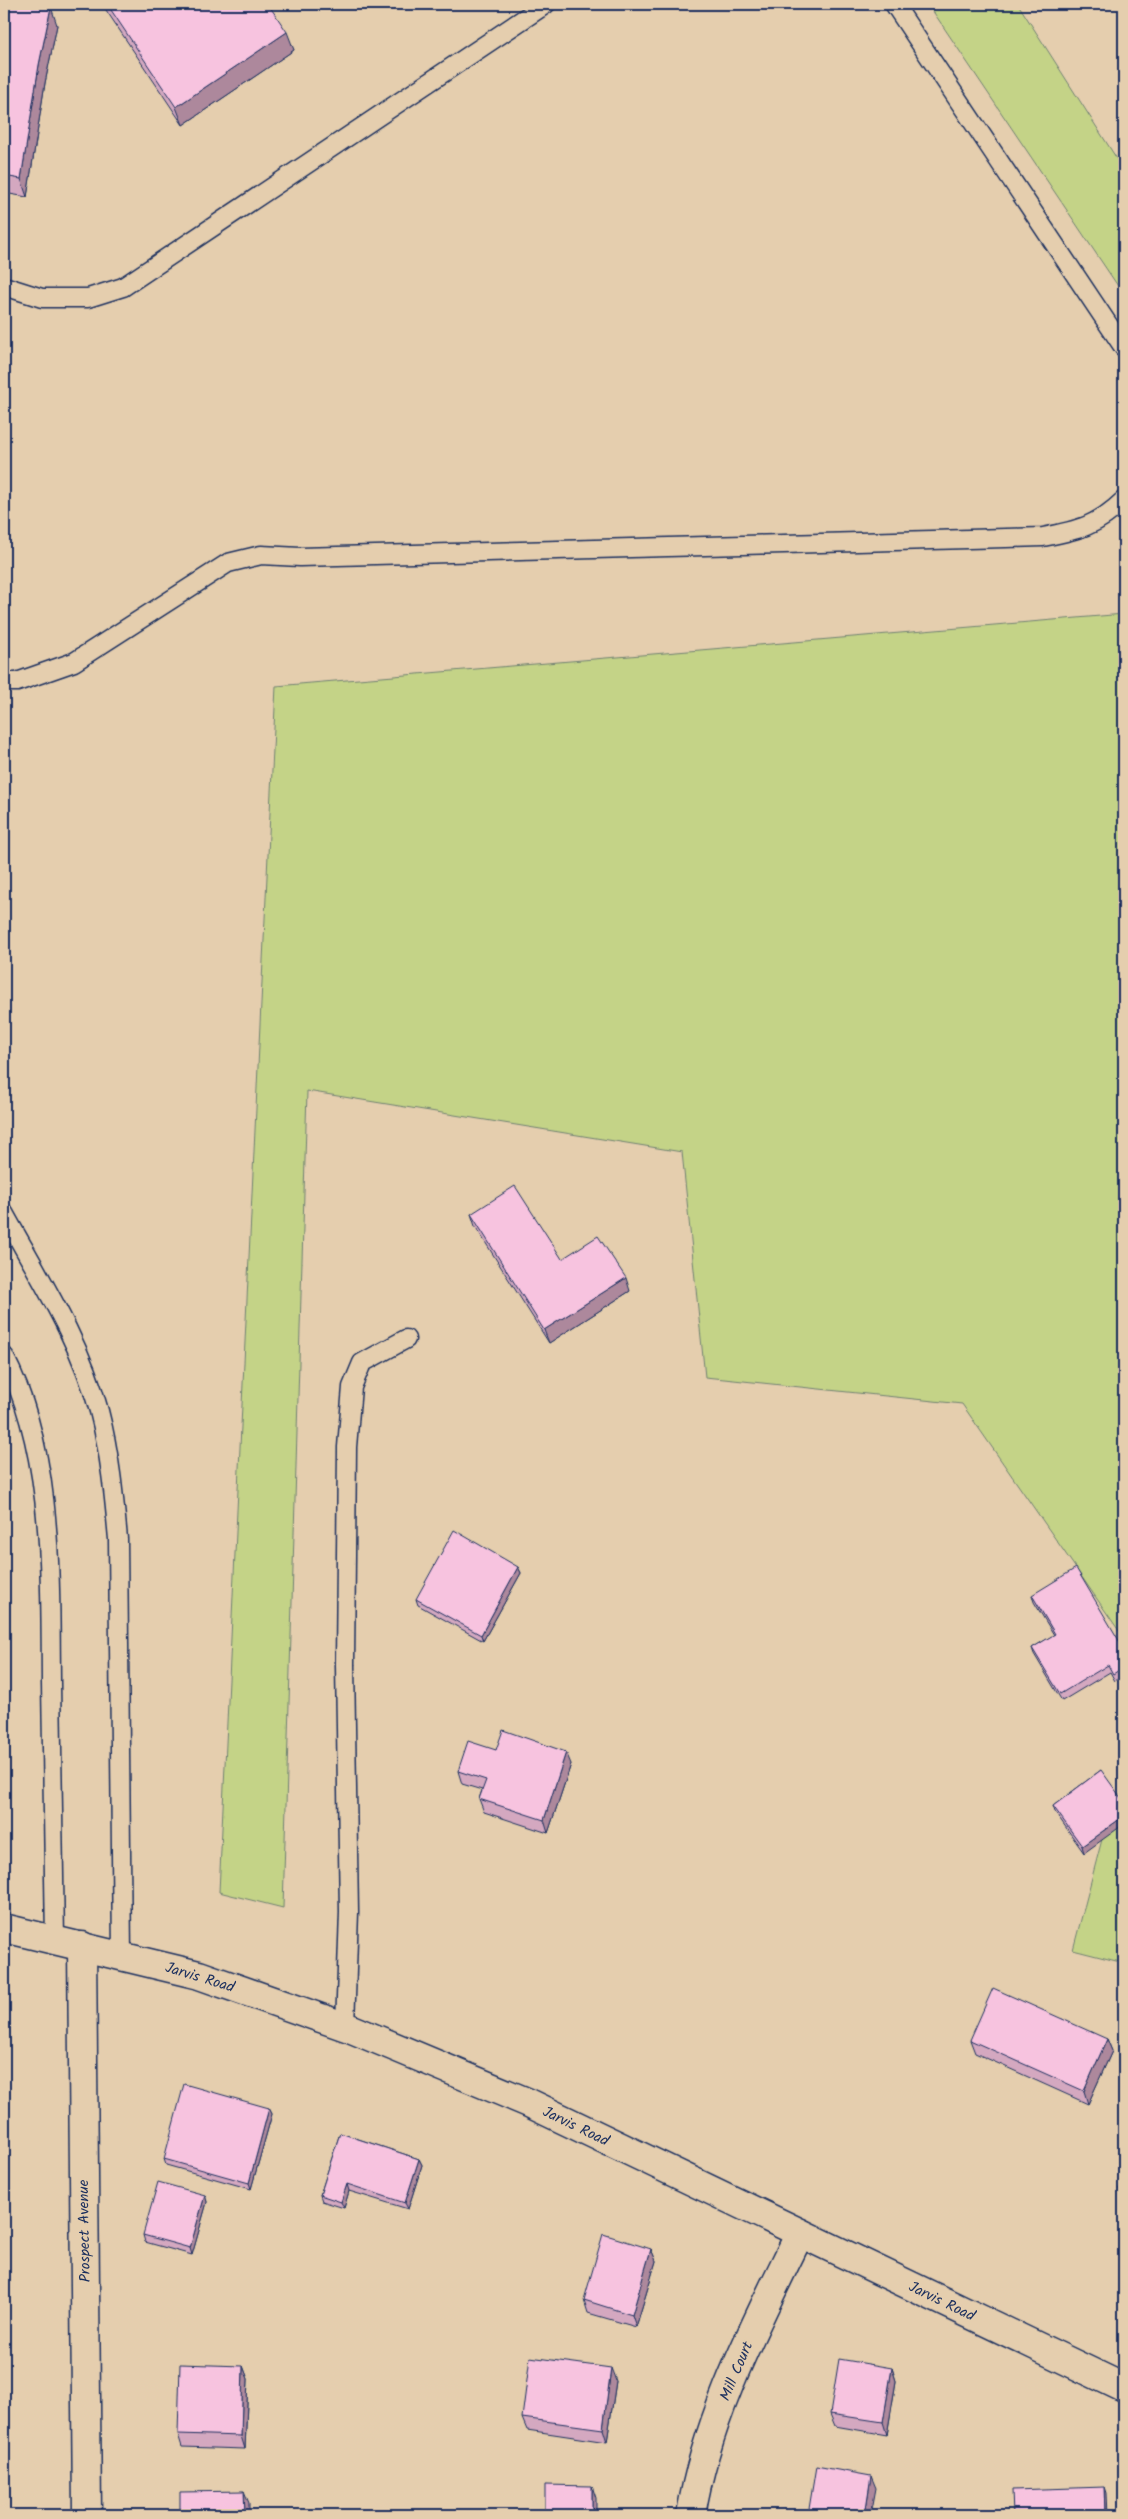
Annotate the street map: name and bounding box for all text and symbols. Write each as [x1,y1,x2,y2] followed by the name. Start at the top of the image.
[162,1956,238,2000] street label: Jarvis Road
[538,2100,613,2154] street label: Jarvis Road
[72,2179,98,2283] street label: Prospect Avenue
[904,2275,979,2329] street label: Jarvis Road
[714,2338,760,2405] street label: Mill Court

